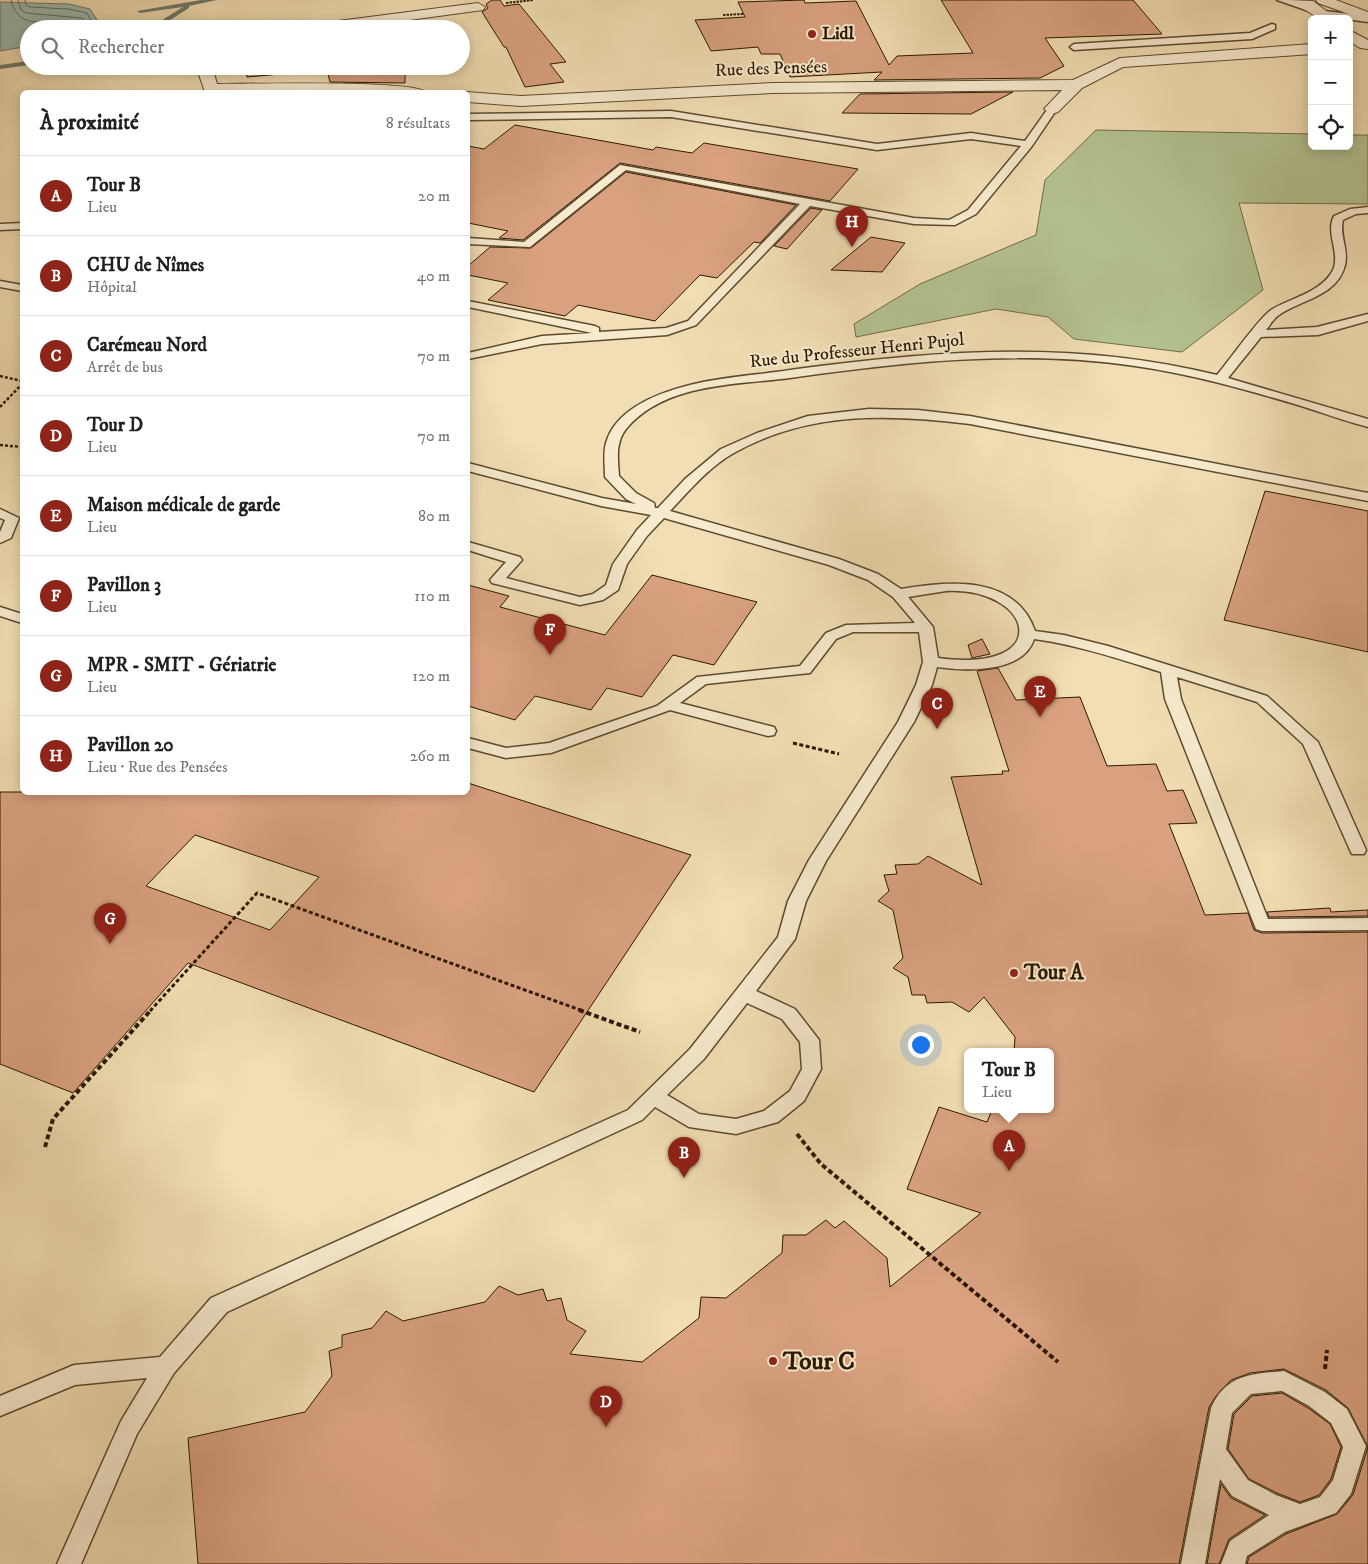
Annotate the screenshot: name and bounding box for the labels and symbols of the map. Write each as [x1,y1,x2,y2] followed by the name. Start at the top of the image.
[822,23,855,45] place label: Lidl
[806,28,818,40] marker: Lidl
[715,56,827,82] street label: Rue des Pensées
[836,206,868,247] pin: H
[749,329,966,373] street label: Rue du Professeur Henri Pujol
[534,614,566,655] pin: F
[1024,676,1056,717] pin: E
[921,688,953,729] pin: C
[94,903,126,944] pin: G
[1023,960,1084,986] place label: Tour A
[1008,967,1020,979] marker: Tour A
[908,1032,934,1058] your location
[993,1130,1025,1171] pin: A
[668,1137,700,1178] pin: B
[782,1346,855,1377] place label: Tour C
[767,1355,779,1367] marker: Tour C
[590,1386,622,1427] pin: D

